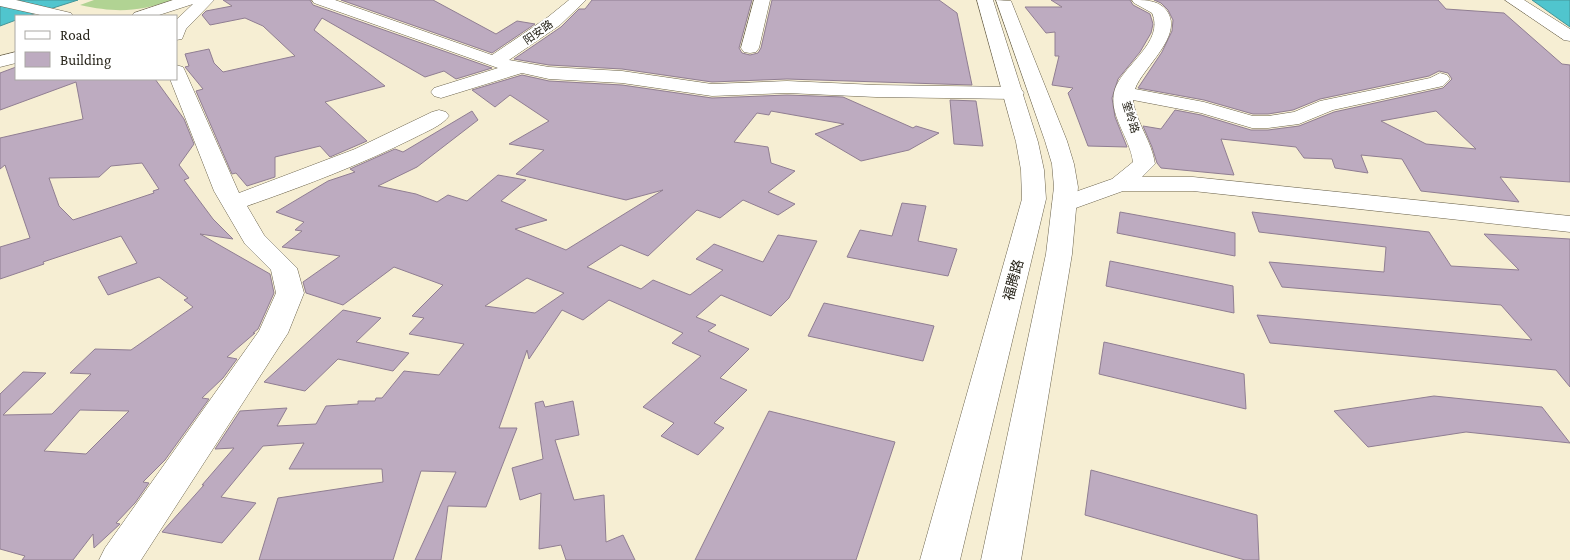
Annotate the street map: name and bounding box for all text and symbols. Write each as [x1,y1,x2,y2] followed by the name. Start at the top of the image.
[15,15,178,80] legend
[521,18,555,46] street label: 阳安路
[60,27,91,43] text: Road
[60,52,111,69] text: Building
[1120,99,1142,135] street label: 奎岭路
[1000,258,1026,302] street label: 福腾路

